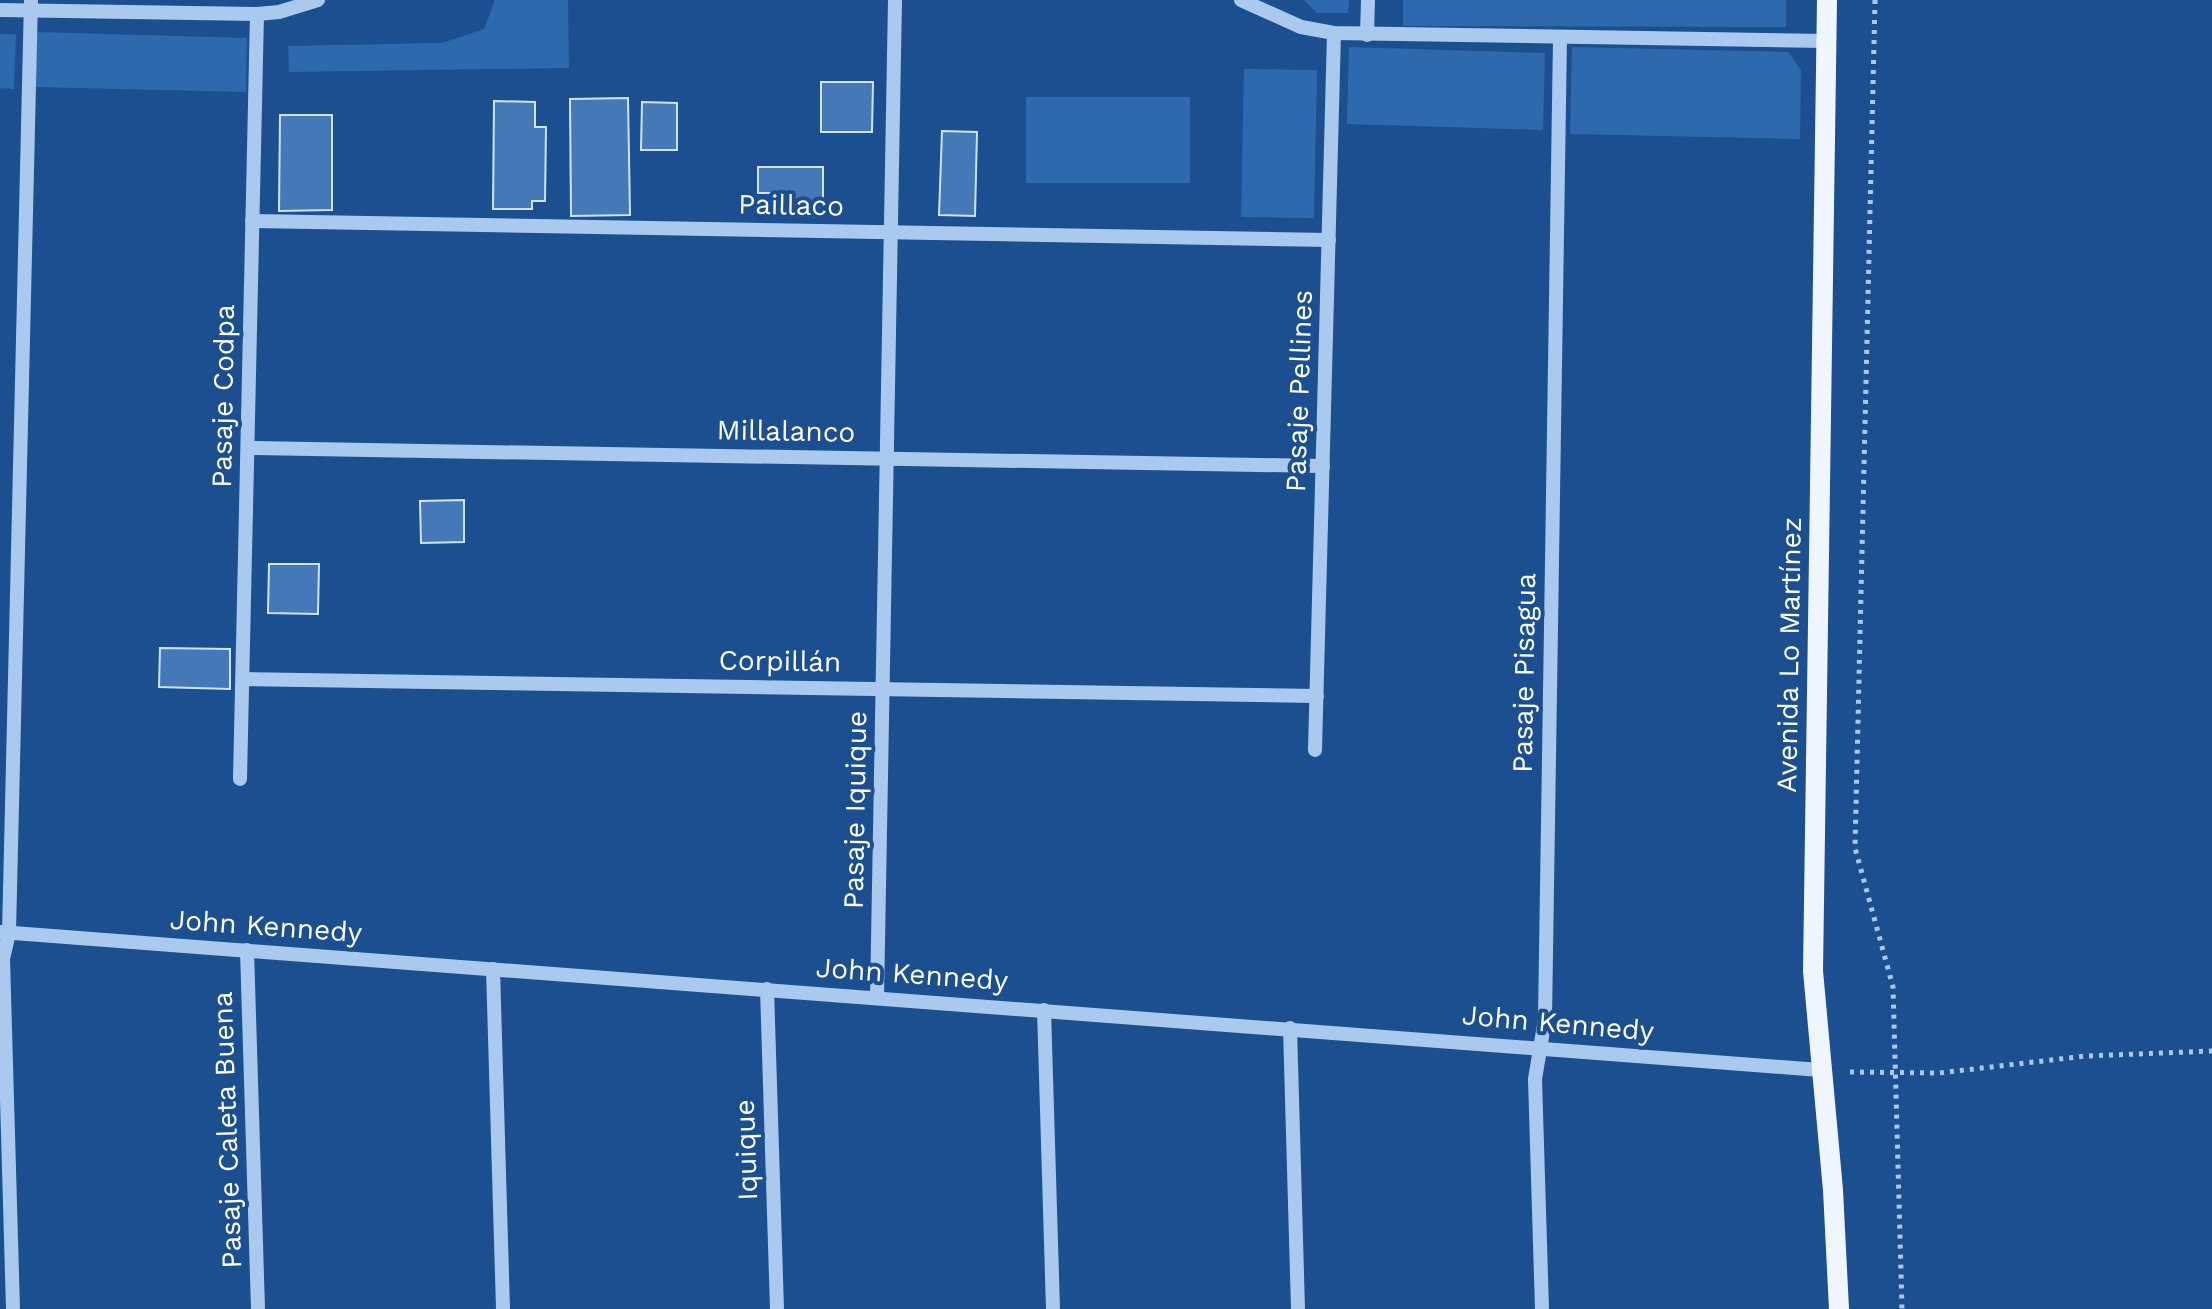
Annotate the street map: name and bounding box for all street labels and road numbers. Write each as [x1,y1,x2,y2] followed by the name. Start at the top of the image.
[738,188,844,222] street label: Paillaco
[1279,289,1319,493] street label: Pasaje Pellines
[205,304,241,488] street label: Pasaje Codpa
[716,413,856,449] street label: Millalanco
[1770,517,1808,793] street label: Avenida Lo Martínez
[1506,573,1542,773] street label: Pasaje Pisagua
[718,643,842,679] street label: Corpillán
[837,711,873,909] street label: Pasaje Iquique
[169,903,364,949] street label: John Kennedy
[815,951,1010,997] street label: John Kennedy
[206,991,248,1269] street label: Pasaje Caleta Buena
[1461,998,1656,1048] street label: John Kennedy
[728,1099,764,1201] street label: Iquique

